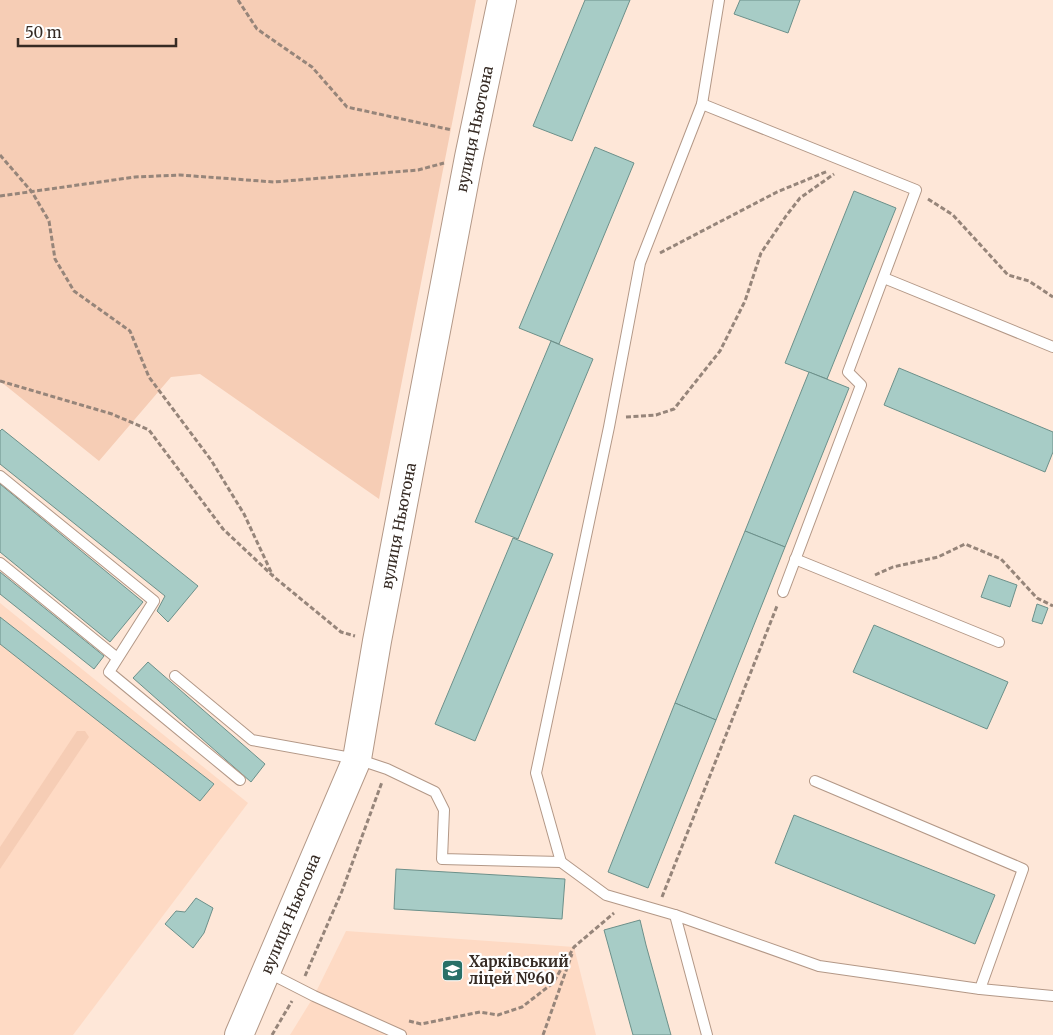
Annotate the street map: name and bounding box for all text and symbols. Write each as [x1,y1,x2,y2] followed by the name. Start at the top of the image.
[18,15,175,47] scale bar
[25,23,62,42] text: 50 m
[452,64,497,194] street label: вулиця Ньютона
[377,461,420,591] street label: вулиця Ньютона
[257,851,324,977] street label: вулиця Ньютона
[469,952,569,988] place label: Харківський ліцей №60
[441,959,465,983] school or university icon: Харківський ліцей №60

